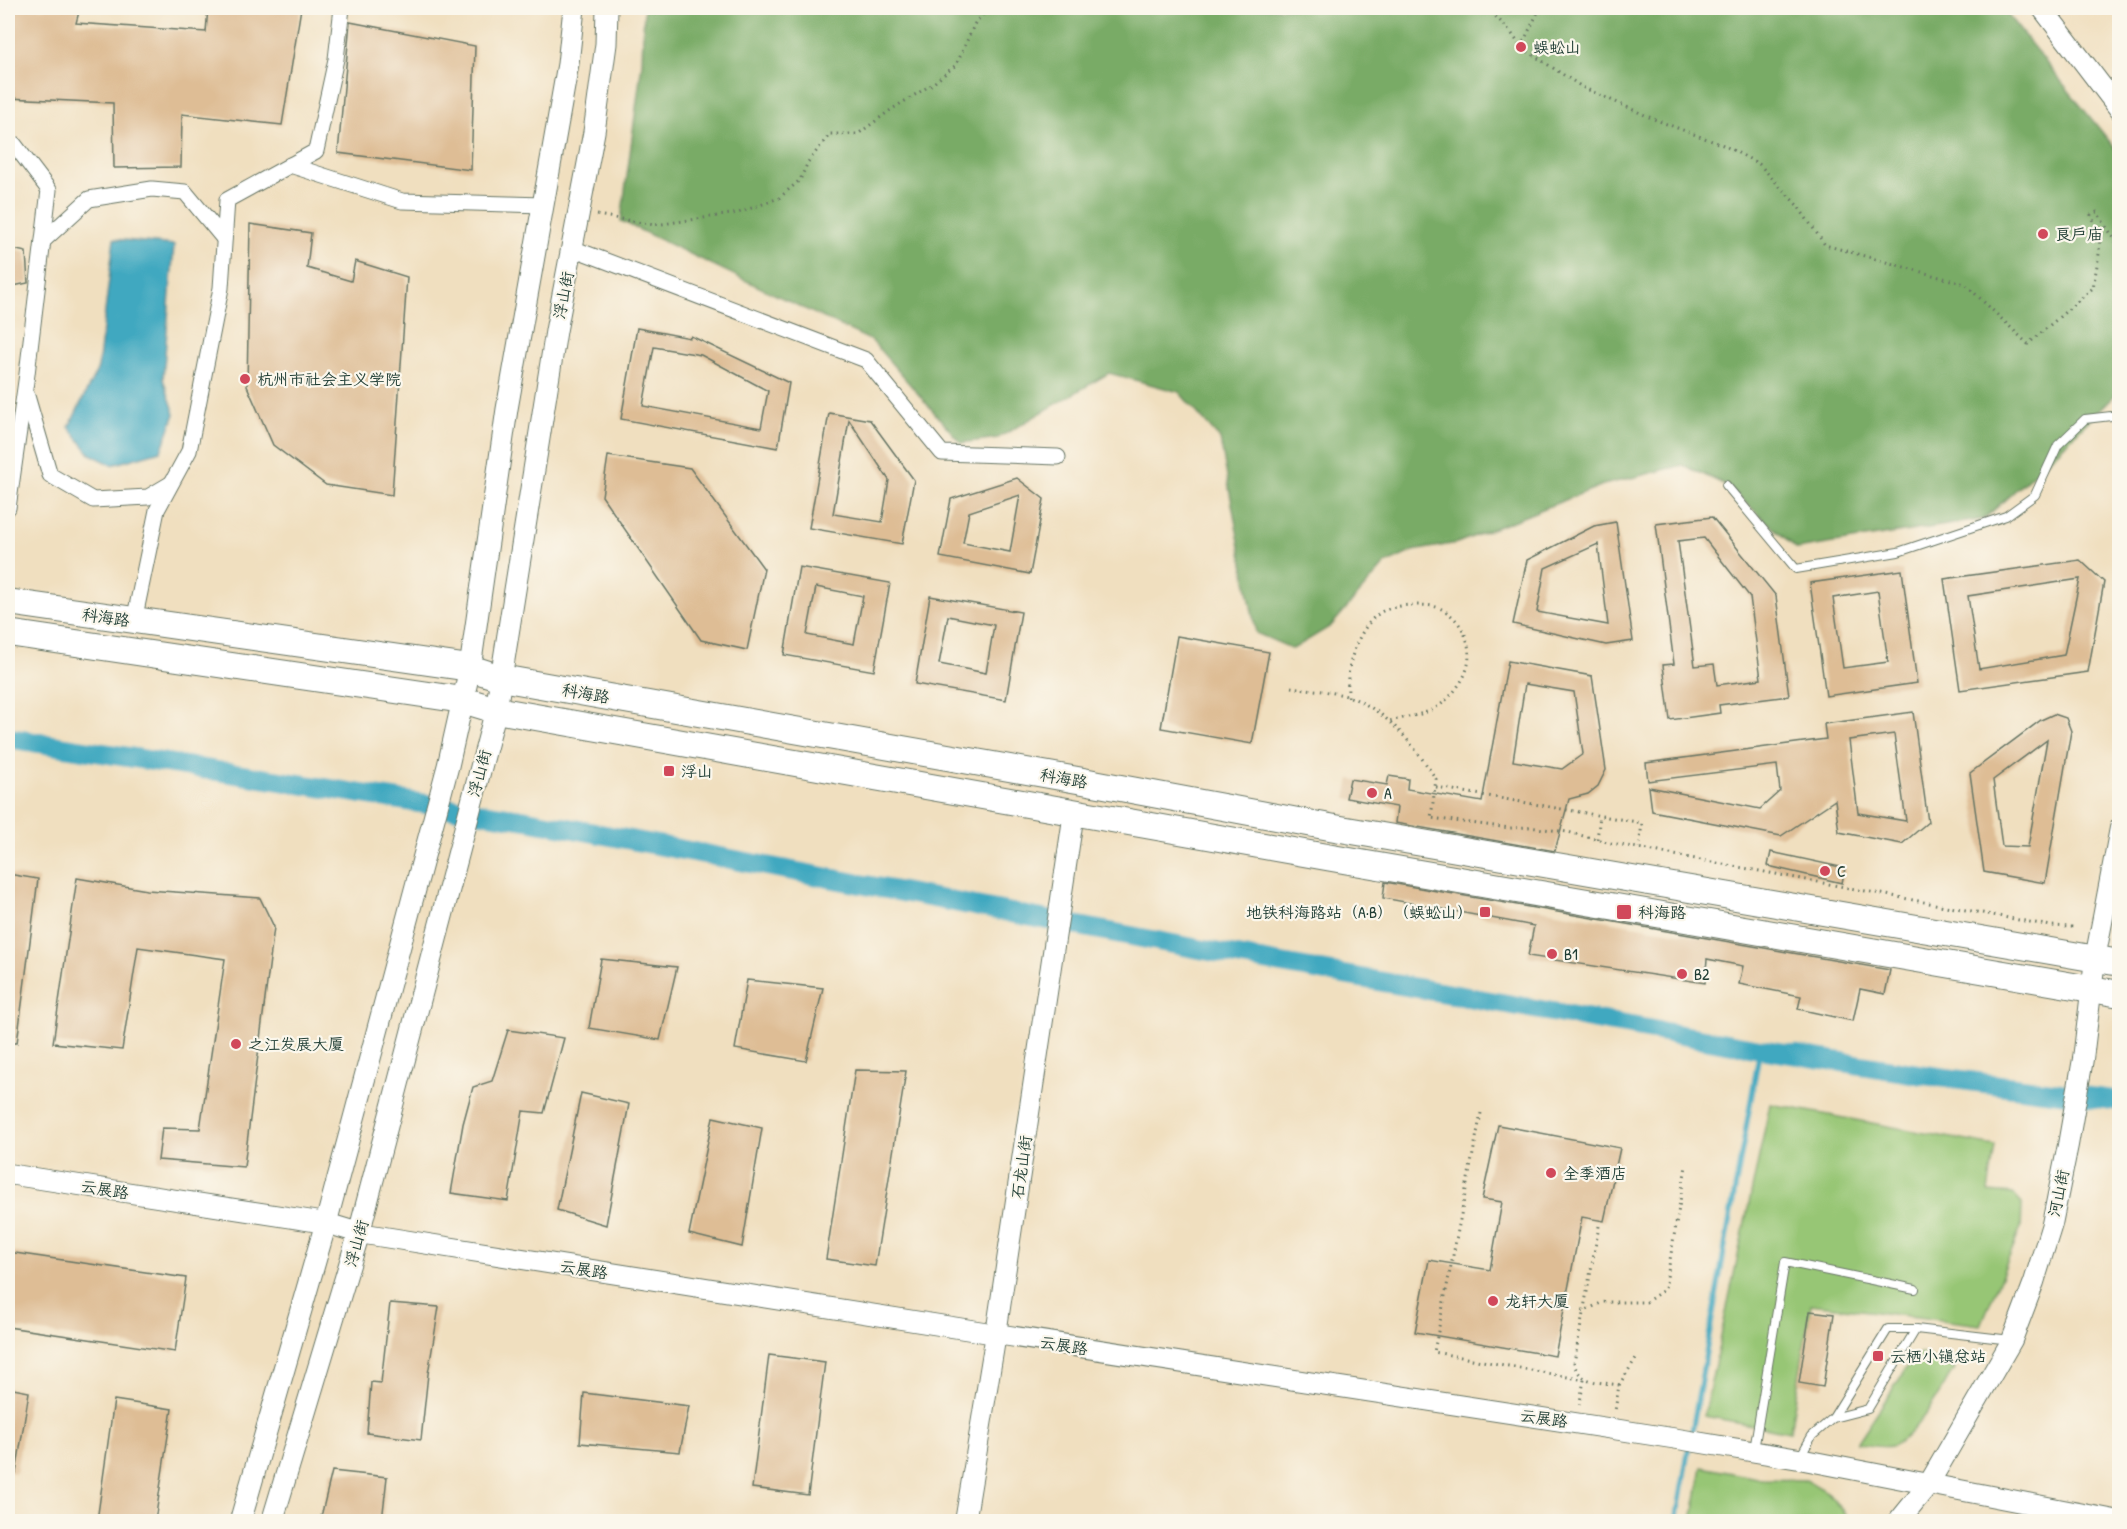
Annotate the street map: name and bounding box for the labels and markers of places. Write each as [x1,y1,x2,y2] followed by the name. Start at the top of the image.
[1533,36,1581,58] place label: 蜈蚣山
[1514,40,1528,54] marker: 蜈蚣山
[2055,223,2103,245] place label: 良户庙
[2036,227,2050,241] marker: 良户庙
[257,368,401,390] place label: 杭州市社会主义学院
[238,372,252,386] marker: 杭州市社会主义学院
[681,760,713,782] place label: 浮山
[662,764,676,778] marker: 浮山
[1384,782,1392,804] place label: A
[1365,786,1379,800] marker: A
[1837,860,1846,882] place label: C
[1818,864,1832,878] marker: C
[1246,901,1473,923] place label: 地铁科海路站（A·B）（蜈蚣山）
[1638,901,1686,923] place label: 科海路
[1615,903,1633,921] marker: 科海路
[1478,905,1492,919] marker: 地铁科海路站（A·B）（蜈蚣山）
[1564,943,1578,965] place label: B1
[1545,947,1559,961] marker: B1
[1694,963,1710,985] place label: B2
[1675,967,1689,981] marker: B2
[248,1033,344,1055] place label: 之江发展大厦
[229,1037,243,1051] marker: 之江发展大厦
[1563,1162,1627,1184] place label: 全季酒店
[1544,1166,1558,1180] marker: 全季酒店
[1505,1290,1569,1312] place label: 龙轩大厦
[1486,1294,1500,1308] marker: 龙轩大厦
[1890,1345,1986,1367] place label: 云栖小镇总站
[1871,1349,1885,1363] marker: 云栖小镇总站

